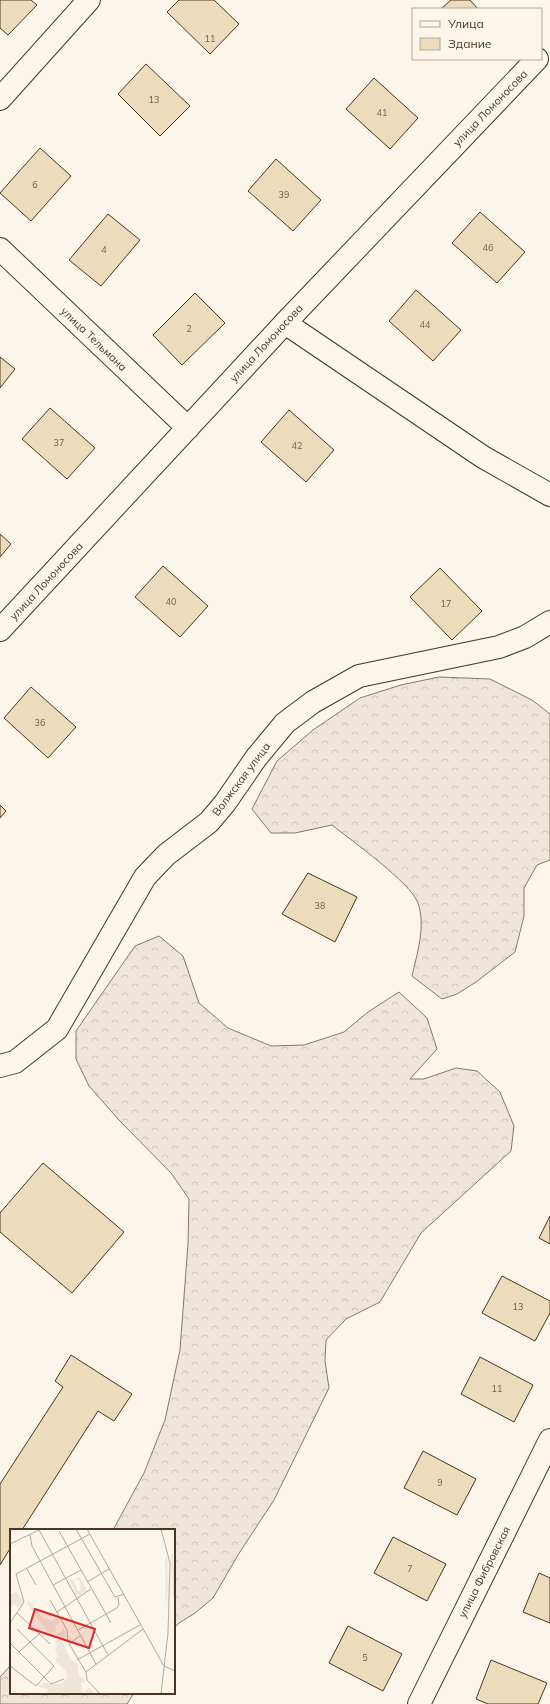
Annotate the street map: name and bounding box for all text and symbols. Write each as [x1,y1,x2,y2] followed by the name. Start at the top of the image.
[412,8,542,60] legend
[447,16,484,31] text: Улица
[205,33,215,44] house number: 11
[448,36,492,51] text: Здание
[450,67,530,149] street label: улица Ломоносова
[149,94,159,105] house number: 13
[377,107,387,118] house number: 41
[32,179,38,190] house number: 6
[279,189,289,200] house number: 39
[483,242,493,253] house number: 46
[101,244,107,255] house number: 4
[226,301,306,385] street label: улица Ломоносова
[58,304,130,374] street label: улица Тельмана
[420,319,431,330] house number: 44
[186,323,192,334] house number: 2
[54,437,64,448] house number: 37
[292,440,302,451] house number: 42
[6,539,86,623] street label: улица Ломоносова
[166,596,176,607] house number: 40
[441,598,451,609] house number: 17
[35,717,45,728] house number: 36
[209,740,273,818] street label: Волжская улица
[315,900,325,911] house number: 38
[513,1301,523,1312] house number: 13
[492,1383,502,1394] house number: 11
[437,1477,443,1488] house number: 9
[455,1524,513,1620] street label: улица Фибровская
[10,1529,175,1694] inset map
[407,1563,413,1574] house number: 7
[362,1652,368,1663] house number: 5

